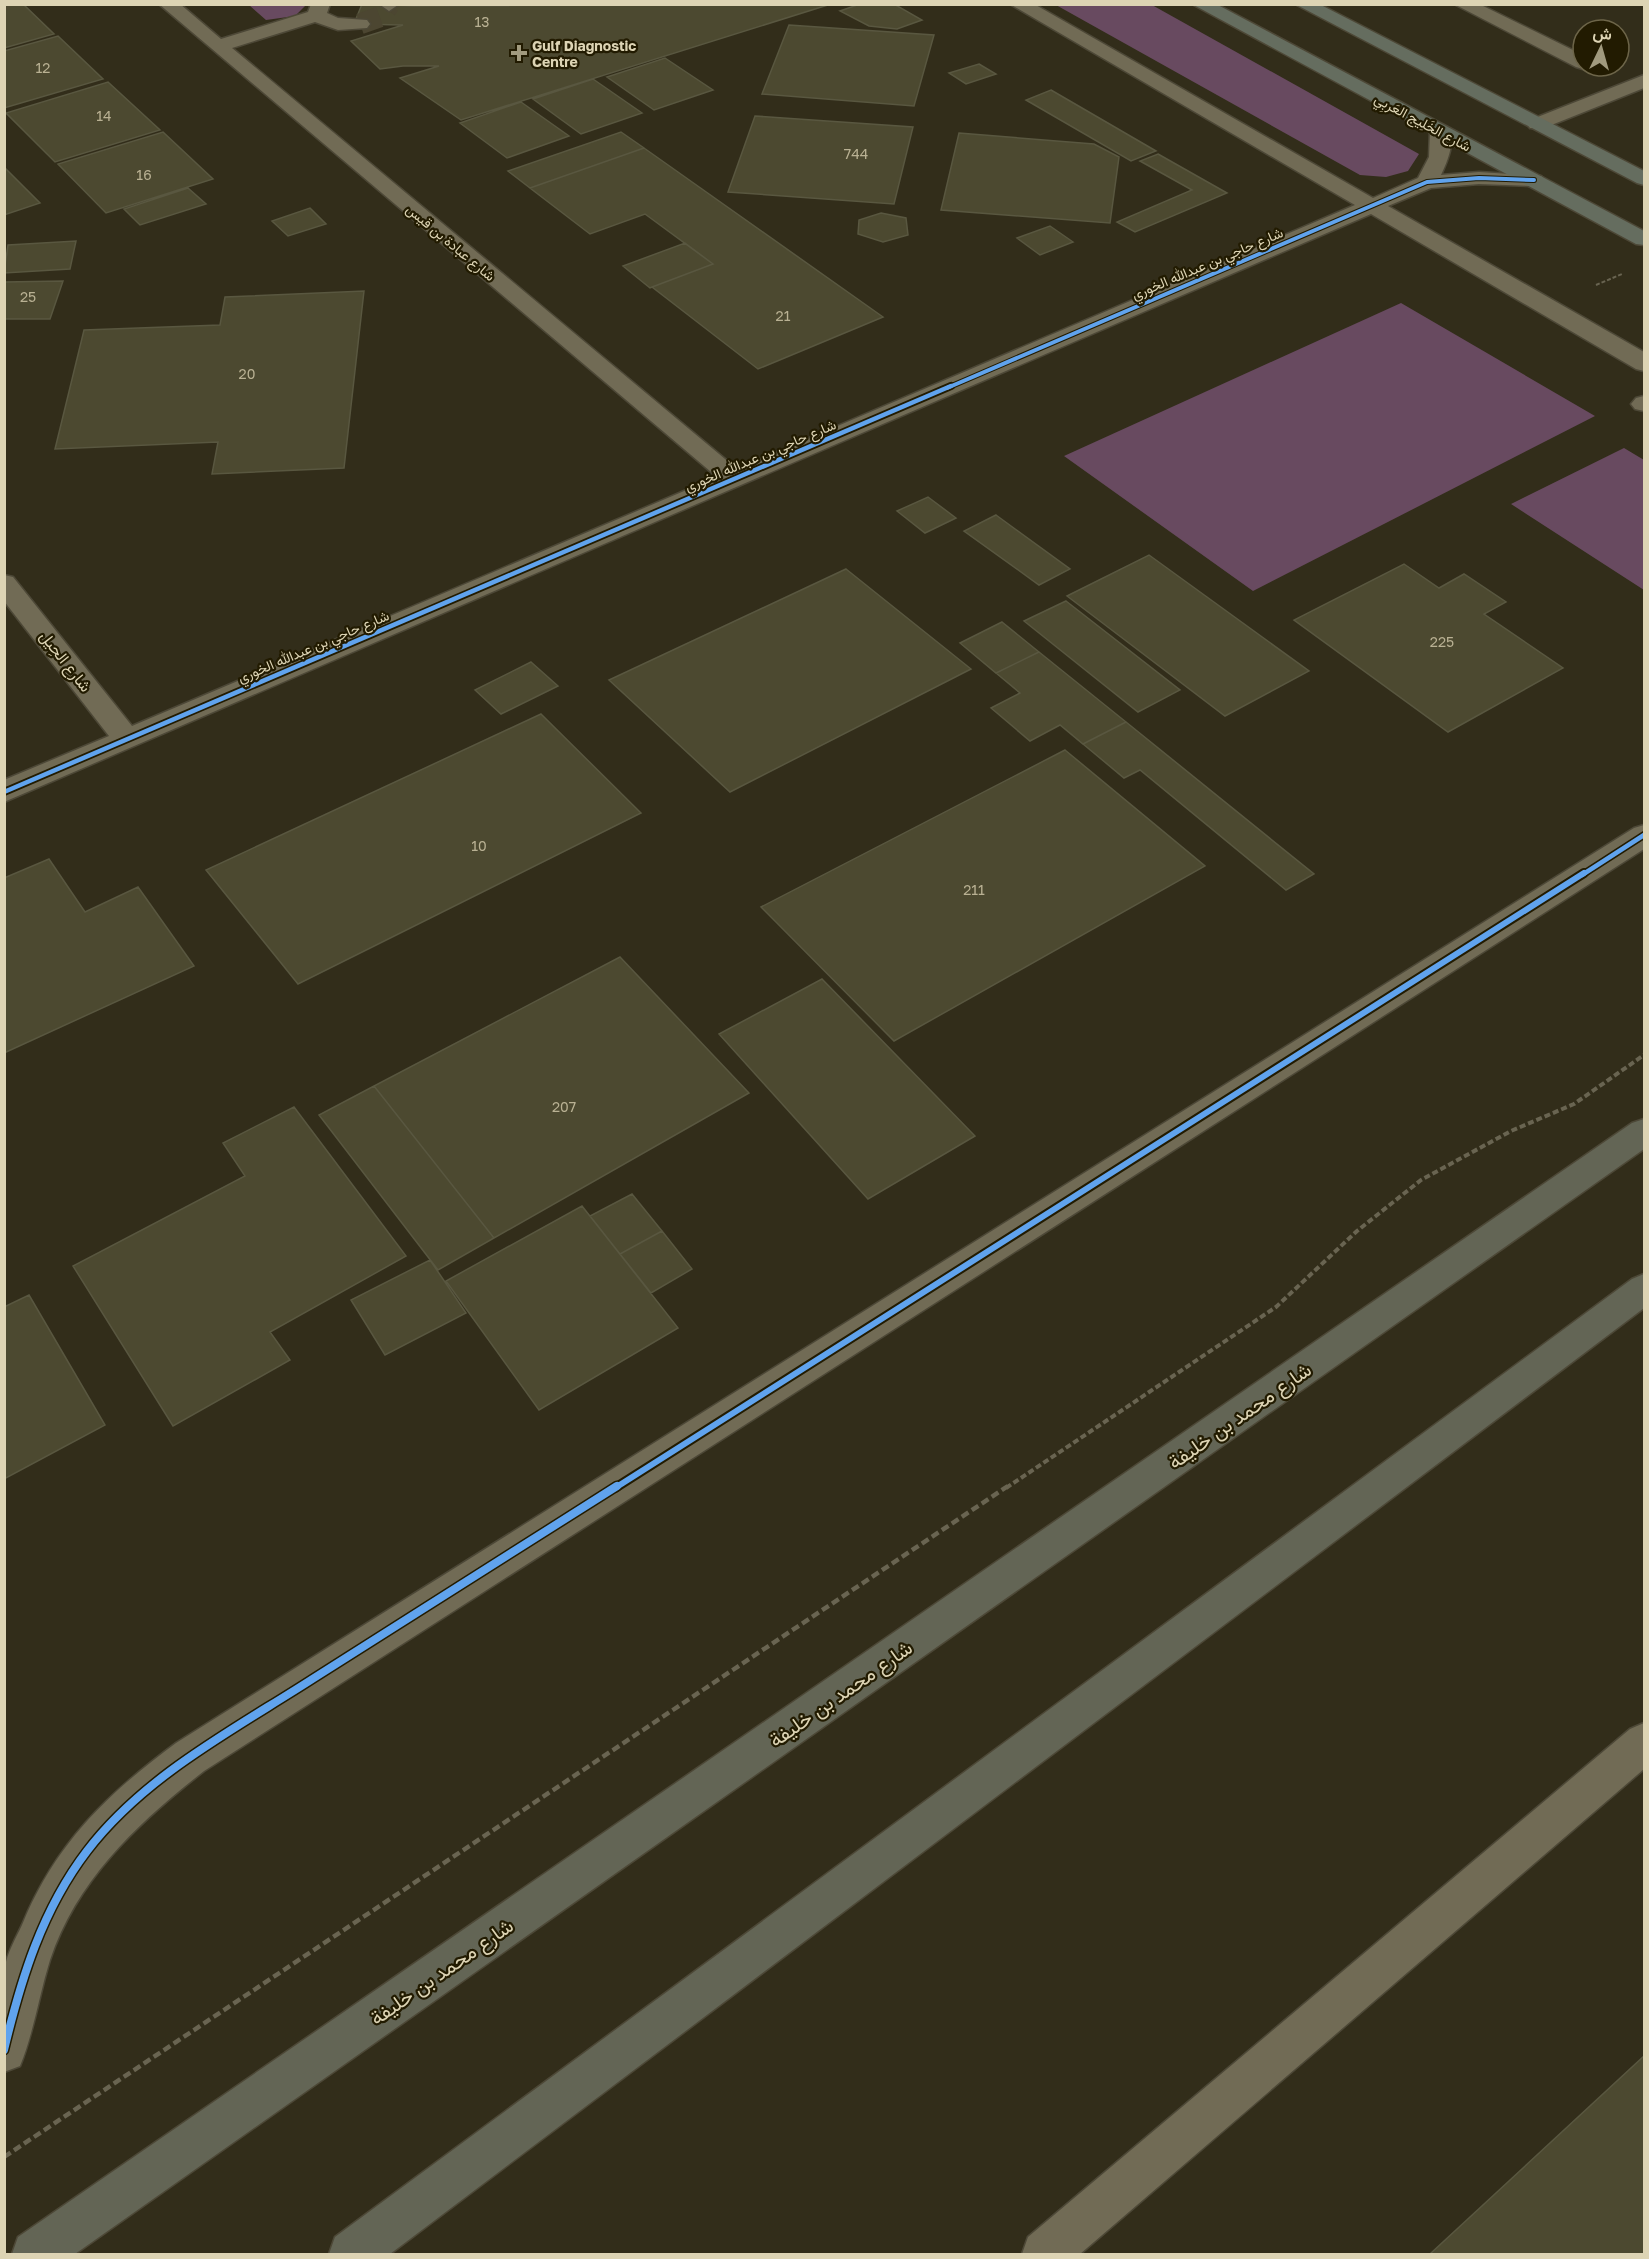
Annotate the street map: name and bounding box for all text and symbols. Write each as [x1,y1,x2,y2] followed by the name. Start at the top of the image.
[475,13,489,30] house number: 13
[1571,18,1631,78] north arrow
[1592,22,1613,44] text: ش
[532,37,636,70] place label: Gulf Diagnostic Centre
[510,44,528,62] marker: Gulf Diagnostic Centre
[36,59,50,76] house number: 12
[1370,89,1474,158] street label: شارع الخَلِيج العَربِي
[96,107,112,124] house number: 14
[844,145,868,162] house number: 744
[136,166,152,183] house number: 16
[401,200,499,286] street label: شارع عبادة بن قيس
[1129,223,1287,306] street label: شارع حاجي بن عبدالله الخوري
[20,288,36,305] house number: 25
[776,307,791,324] house number: 21
[239,365,255,382] house number: 20
[682,415,840,498] street label: شارع حاجي بن عبدالله الخوري
[235,606,393,689] street label: شارع حاجي بن عبدالله الخوري
[34,626,96,697] street label: شارع الحِيل
[1430,633,1454,650] house number: 225
[471,837,487,854] house number: 10
[963,881,985,898] house number: 211
[552,1098,576,1115] house number: 207
[1163,1357,1317,1476] street label: شارع محمد بن خليفة
[764,1635,918,1754] street label: شارع محمد بن خليفة
[365,1913,519,2032] street label: شارع محمد بن خليفة

